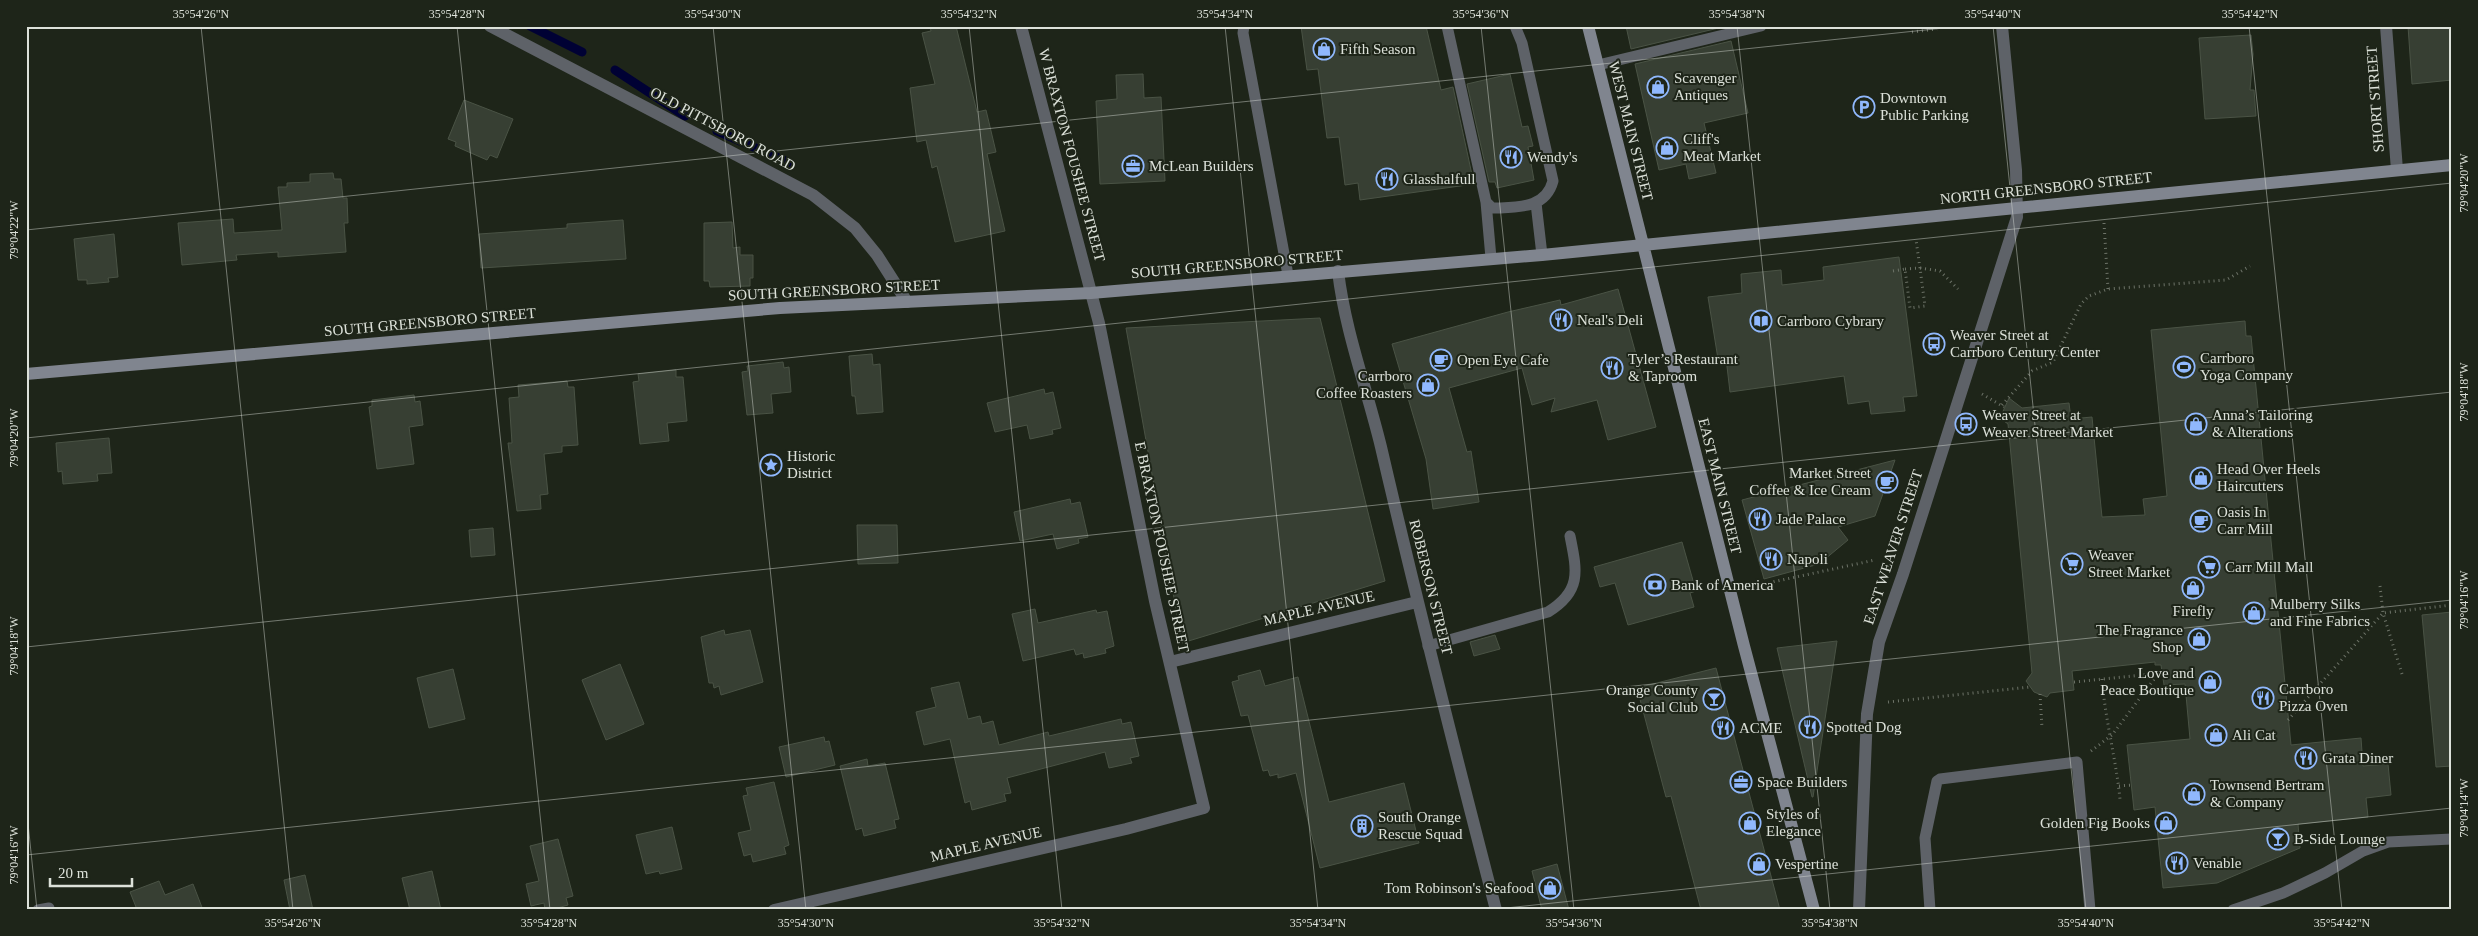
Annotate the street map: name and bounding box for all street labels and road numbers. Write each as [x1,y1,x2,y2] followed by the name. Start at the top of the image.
[2363,45,2387,153] street label: SHORT STREET
[1036,47,1108,263] street label: W BRAXTON FOUSHEE STREET
[1606,60,1656,202] street label: WEST MAIN STREET
[647,84,799,174] street label: OLD PITTSBORO ROAD
[1939,169,2153,207] street label: NORTH GREENSBORO STREET
[1130,247,1344,281] street label: SOUTH GREENSBORO STREET
[727,276,941,304] street label: SOUTH GREENSBORO STREET
[323,305,537,339] street label: SOUTH GREENSBORO STREET
[1695,416,1745,556] street label: EAST MAIN STREET
[1132,440,1192,654] street label: E BRAXTON FOUSHEE STREET
[1860,468,1926,626] street label: EAST WEAVER STREET
[1406,518,1456,656] street label: ROBERSON STREET
[1262,587,1376,629] street label: MAPLE AVENUE
[929,823,1043,865] street label: MAPLE AVENUE

